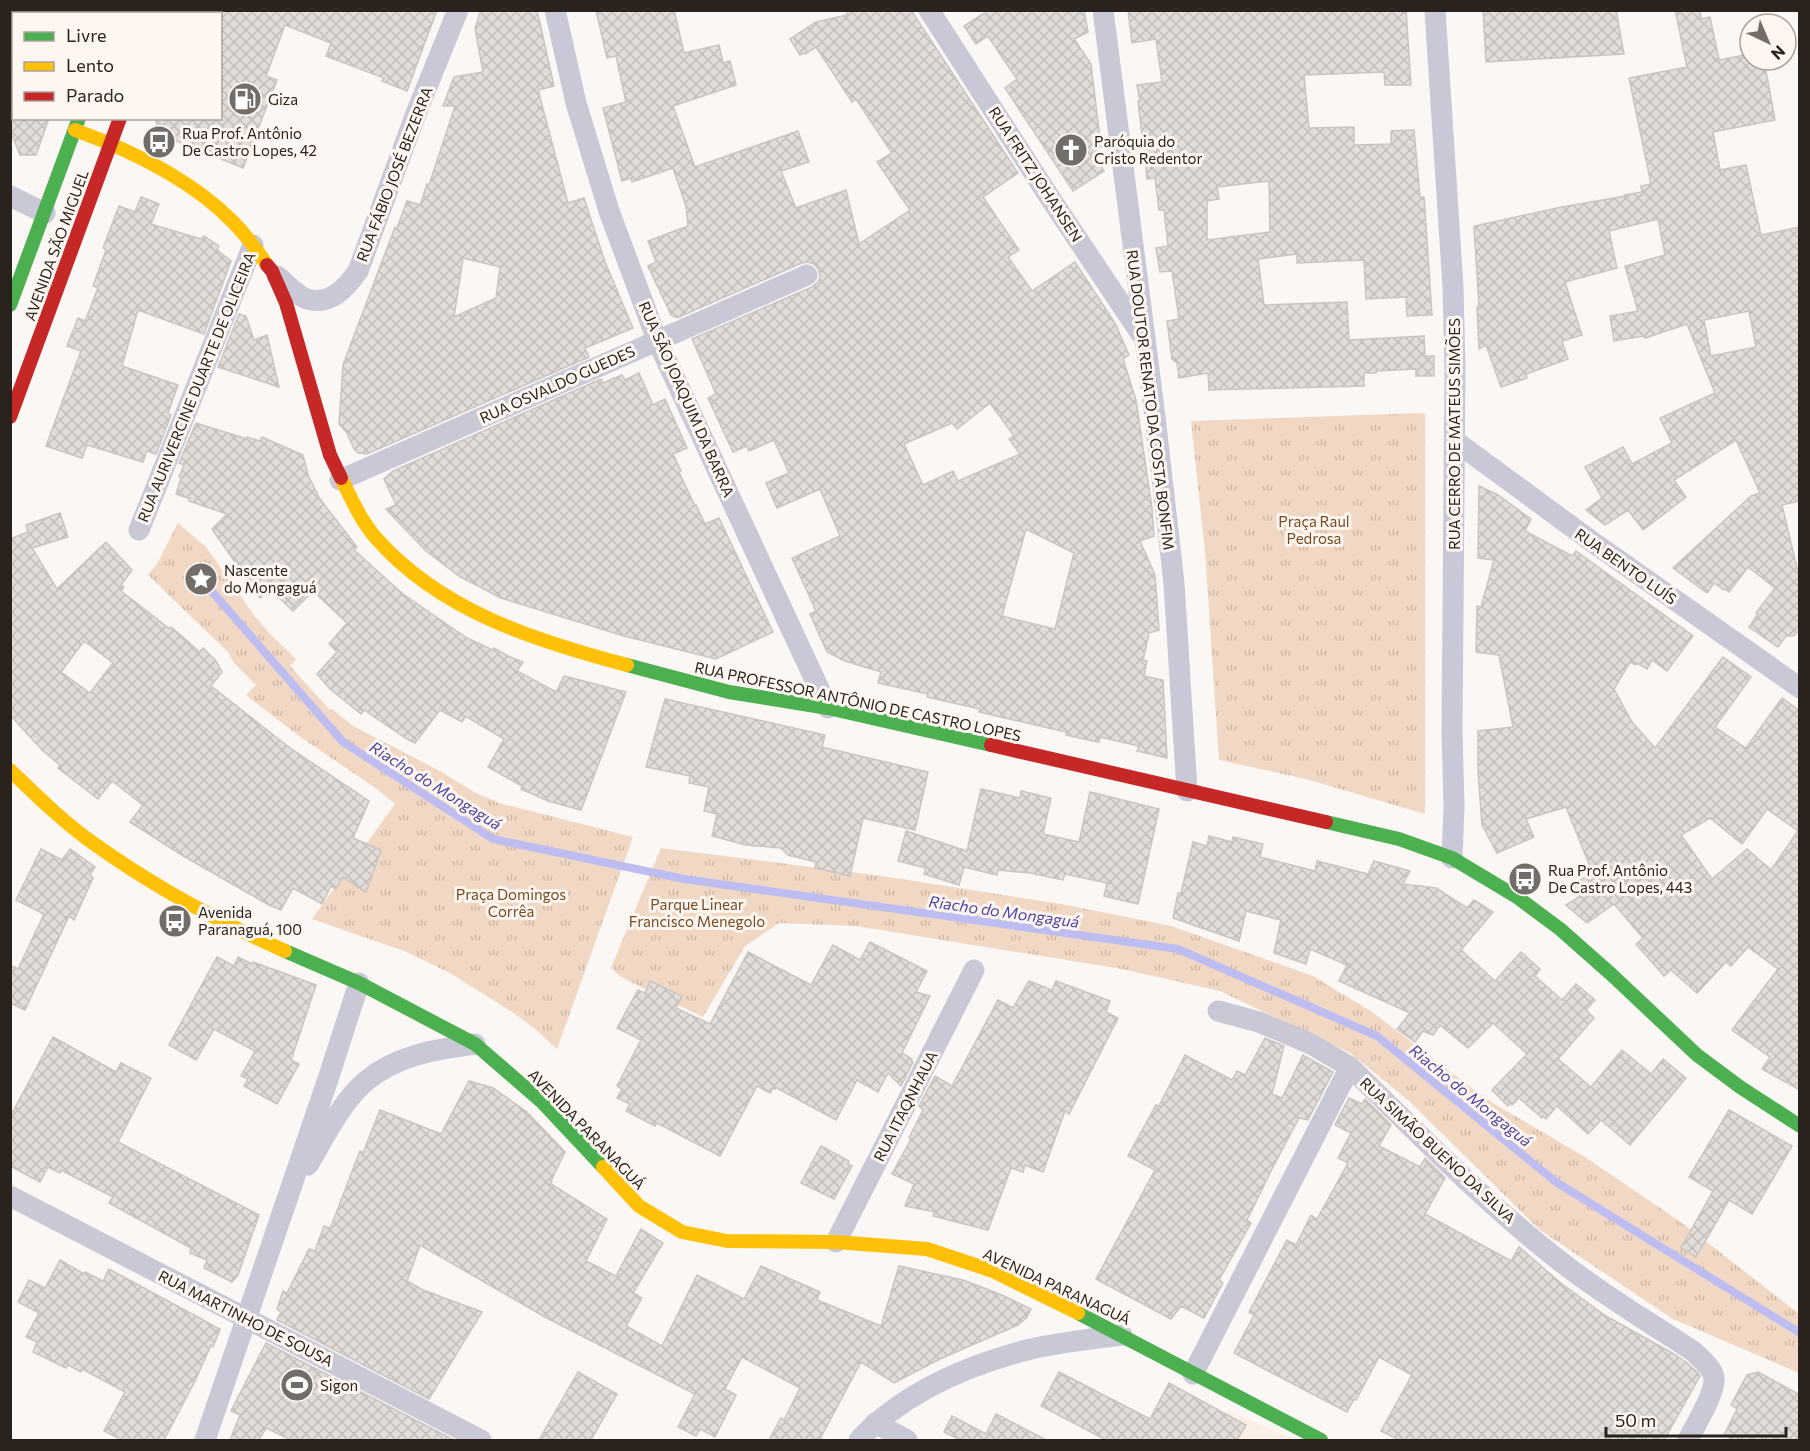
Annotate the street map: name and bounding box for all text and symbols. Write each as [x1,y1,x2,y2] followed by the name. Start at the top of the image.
[12,12,222,120] legend
[1738,12,1798,72] north arrow
[66,24,107,46] text: Livre
[1768,42,1790,64] text: N
[66,54,114,76] text: Lento
[227,81,263,117] fuel station icon: Giza
[66,84,124,106] text: Parado
[351,84,436,264] street label: RUA FÁBIO JOSÉ BEZERRA
[268,90,298,108] place label: Giza
[986,103,1086,245] street label: RUA FRITZ JOHANSEN
[141,124,177,160] bus stop icon: Rua Prof. Antônio De Castro Lopes, 42
[182,124,317,159] place label: Rua Prof. Antônio De Castro Lopes, 42
[1053,132,1089,168] church icon: Paróquia do Cristo Redentor
[1094,132,1202,167] place label: Paróquia do Cristo Redentor
[20,167,92,323] street label: AVENIDA SÃO MIGUEL
[133,249,259,525] street label: RUA AURIVERCINE DUARTE DE OLICEIRA
[1124,249,1178,551] street label: RUA DOUTOR RENATO DA COSTA BONFIM
[636,298,738,500] street label: RUA SÃO JOAQUIM DA BARRA
[1445,318,1463,550] street label: RUA CERRO DE MATEUS SIMÕES
[477,341,638,426] street label: RUA OSVALDO GUEDES
[1278,512,1350,547] park label: Praça Raul Pedrosa
[1572,523,1681,608] street label: RUA BENTO LUÍS
[183,561,219,597] place icon: Nascente do Mongaguá
[224,561,317,596] place label: Nascente do Mongaguá
[693,657,1023,744] street label: RUA PROFESSOR ANTÔNIO DE CASTRO LOPES
[367,737,506,834] water label: Riacho do Mongaguá
[1507,861,1543,897] bus stop icon: Rua Prof. Antônio De Castro Lopes, 443
[1548,861,1692,896] place label: Rua Prof. Antônio De Castro Lopes, 443
[456,885,566,920] park label: Praça Domingos Corrêa
[928,891,1081,931] water label: Riacho do Mongaguá
[629,895,765,930] park label: Parque Linear Francisco Menegolo
[157,903,193,939] bus stop icon: Avenida Paranaguá, 100
[198,903,302,938] place label: Avenida Paranaguá, 100
[1406,1040,1536,1151] water label: Riacho do Mongaguá
[869,1048,941,1164] street label: RUA ITAQNHAUA
[525,1064,650,1193] street label: AVENIDA PARANAGUÁ
[1357,1073,1519,1227] street label: RUA SIMÃO BUENO DA SILVA
[981,1243,1134,1328] street label: AVENIDA PARANAGUÁ
[156,1266,336,1370] street label: RUA MARTINHO DE SOUSA
[279,1367,315,1403] sports icon: Sigon
[320,1376,358,1394] place label: Sigon
[1606,1400,1786,1438] scale bar
[1615,1409,1656,1431] text: 50 m

